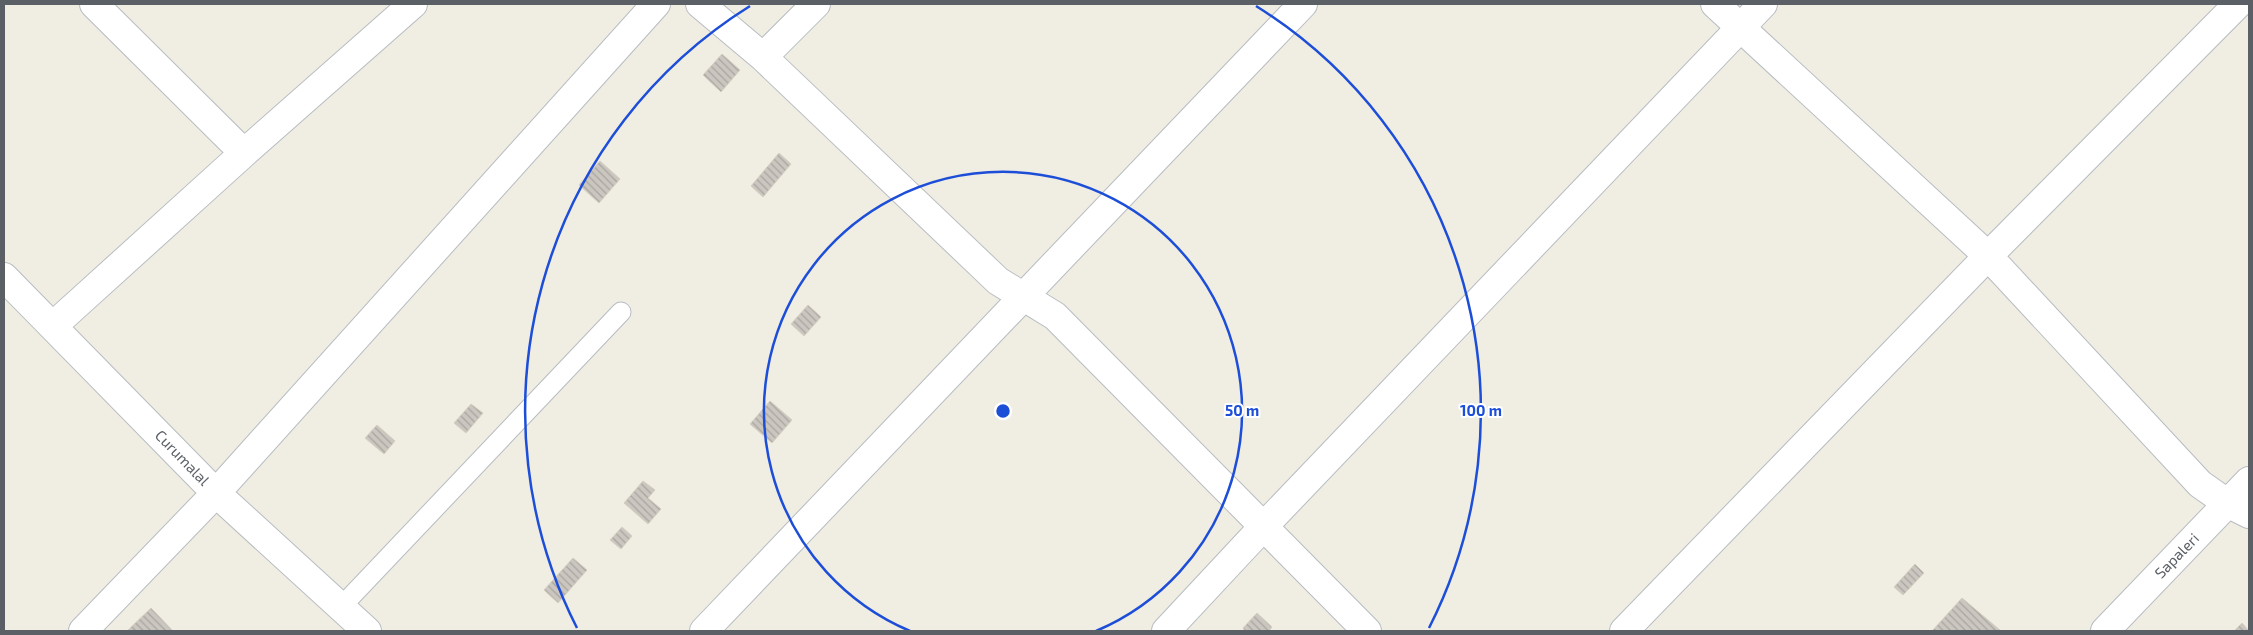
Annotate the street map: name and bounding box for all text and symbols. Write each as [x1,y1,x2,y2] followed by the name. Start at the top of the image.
[1225,401,1259,419] text: 50 m
[1460,401,1502,419] text: 100 m
[994,402,1012,420] centre of rings
[152,426,214,489] street label: Curumalal
[2150,529,2202,582] street label: Sapaleri

